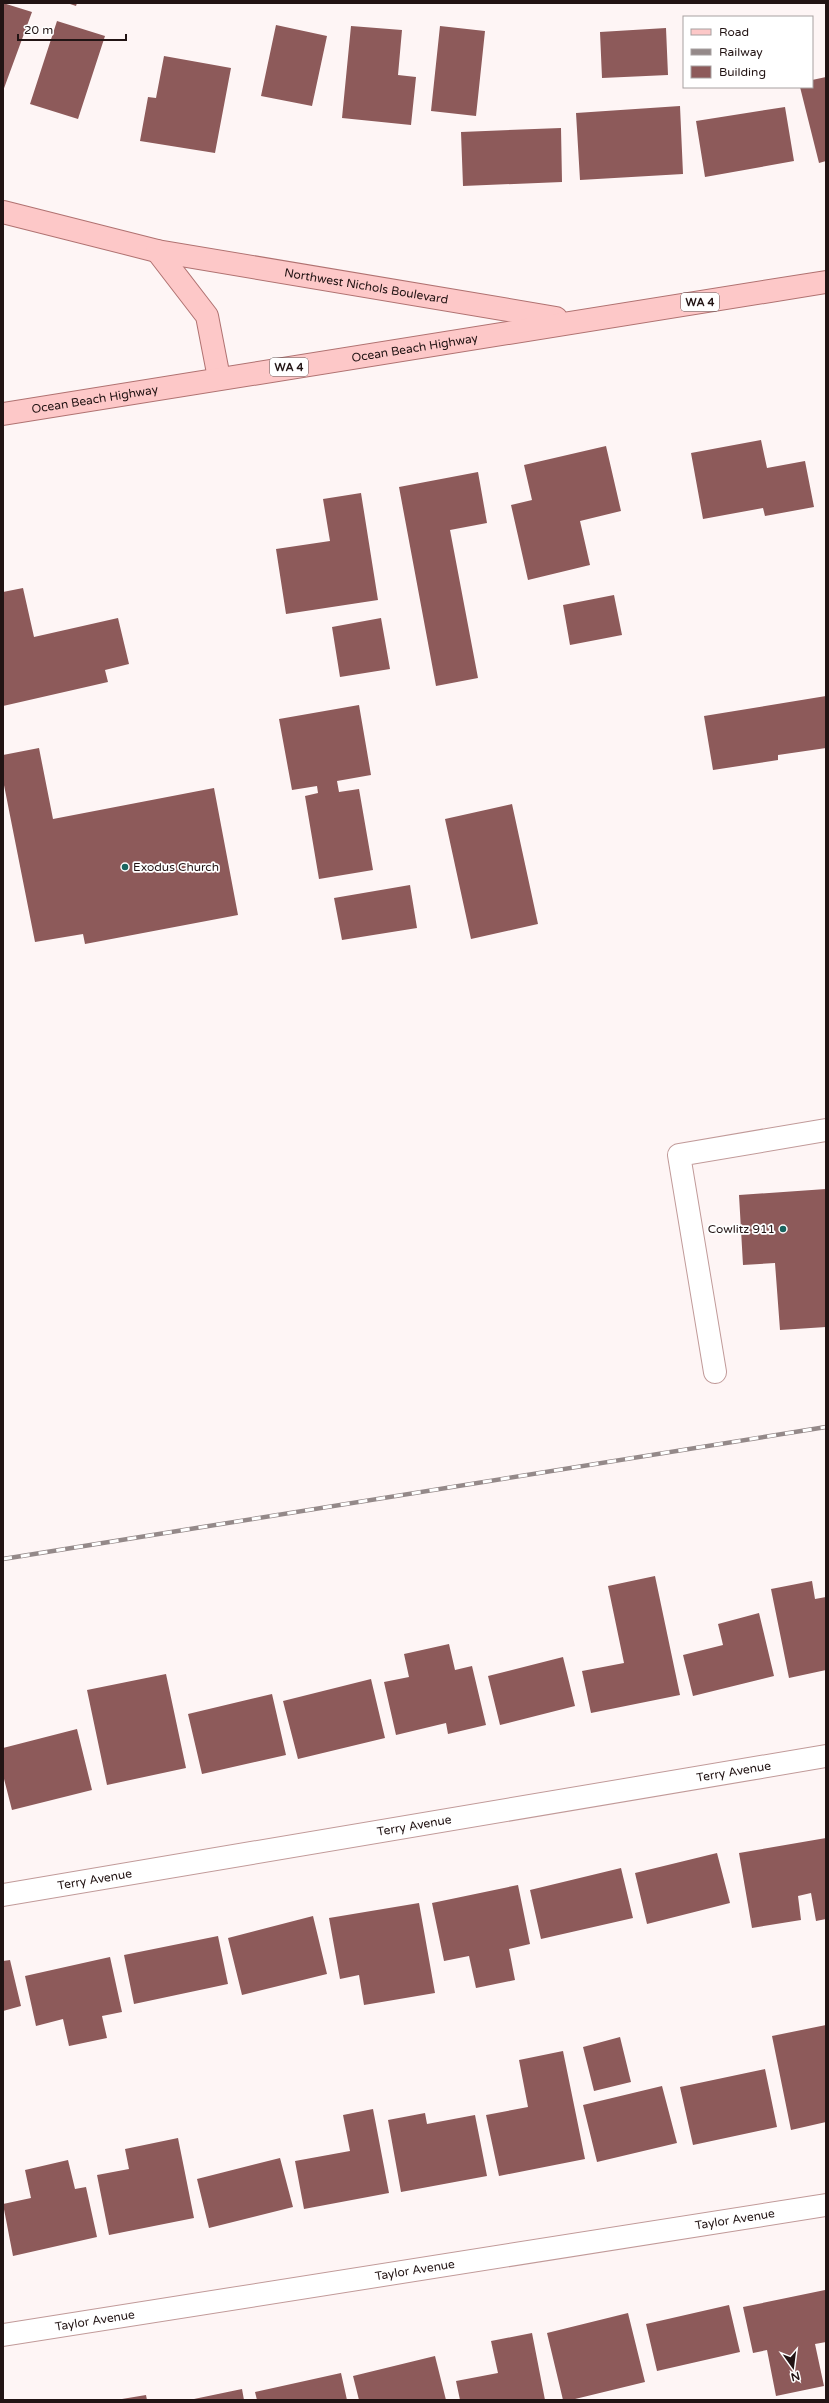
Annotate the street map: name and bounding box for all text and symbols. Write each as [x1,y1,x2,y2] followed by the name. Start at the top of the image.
[18,16,126,42] scale bar
[683,16,813,88] legend
[24,23,53,37] text: 20 m
[719,25,749,39] text: Road
[719,45,763,59] text: Railway
[719,65,766,79] text: Building
[283,265,449,307] street label: Northwest Nichols Boulevard
[681,293,719,311] road number: WA 4
[351,331,479,365] street label: Ocean Beach Highway
[270,358,308,376] road number: WA 4
[31,382,160,416] street label: Ocean Beach Highway
[133,860,219,874] place label: Exodus Church
[120,862,130,872] marker: Exodus Church
[708,1222,775,1236] place label: Cowlitz 911
[778,1224,788,1234] marker: Cowlitz 911
[695,1758,772,1785] street label: Terry Avenue
[376,1812,453,1839] street label: Terry Avenue
[56,1866,133,1893] street label: Terry Avenue
[694,2206,776,2233] street label: Taylor Avenue
[374,2257,456,2283] street label: Taylor Avenue
[54,2307,136,2334] street label: Taylor Avenue
[773,2347,813,2387] north arrow
[789,2369,801,2384] text: N

